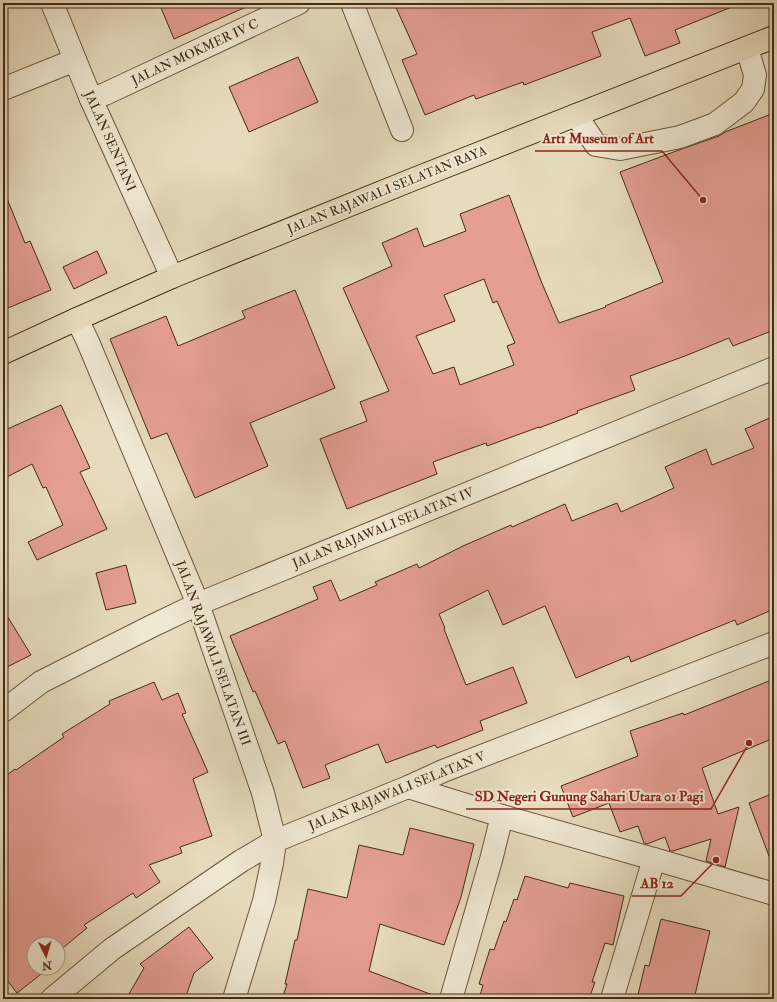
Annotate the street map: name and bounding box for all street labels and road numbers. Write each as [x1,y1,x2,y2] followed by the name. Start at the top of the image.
[128,15,261,89] street label: JALAN MOKMER IV C
[80,87,139,194] street label: JALAN SENTANI
[284,142,490,238] street label: JALAN RAJAWALI SELATAN RAYA
[289,484,477,572] street label: JALAN RAJAWALI SELATAN IV
[172,557,254,748] street label: JALAN RAJAWALI SELATAN III
[305,748,488,834] street label: JALAN RAJAWALI SELATAN V

